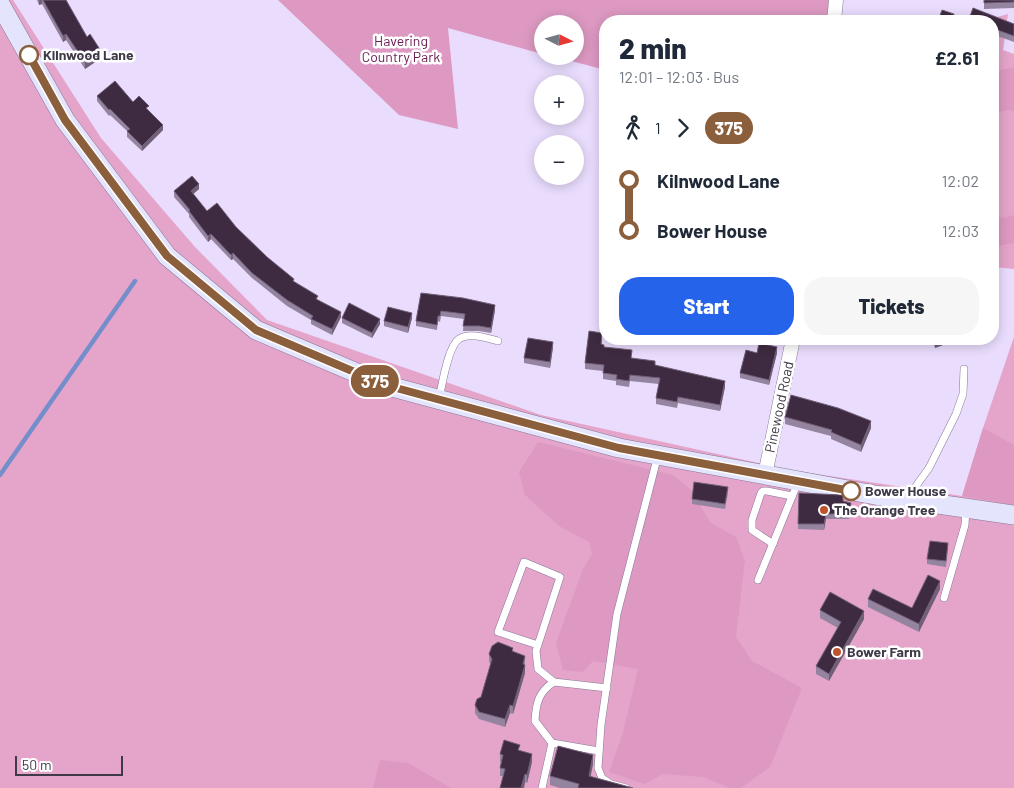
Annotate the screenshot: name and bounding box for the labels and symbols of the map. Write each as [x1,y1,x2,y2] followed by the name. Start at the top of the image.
[534,15,584,65] north arrow
[362,32,440,65] park label: Havering Country Park
[19,45,39,65] marker: Kilnwood Lane
[43,46,134,63] place label: Kilnwood Lane
[761,360,797,454] street label: Pinewood Road
[346,365,404,397] line badge: 375
[841,481,861,501] marker: Bower House
[865,482,947,499] place label: Bower House
[834,501,936,518] place label: The Orange Tree
[818,504,830,516] marker: The Orange Tree
[847,643,921,660] place label: Bower Farm
[831,646,843,658] marker: Bower Farm
[15,753,122,776] scale bar

